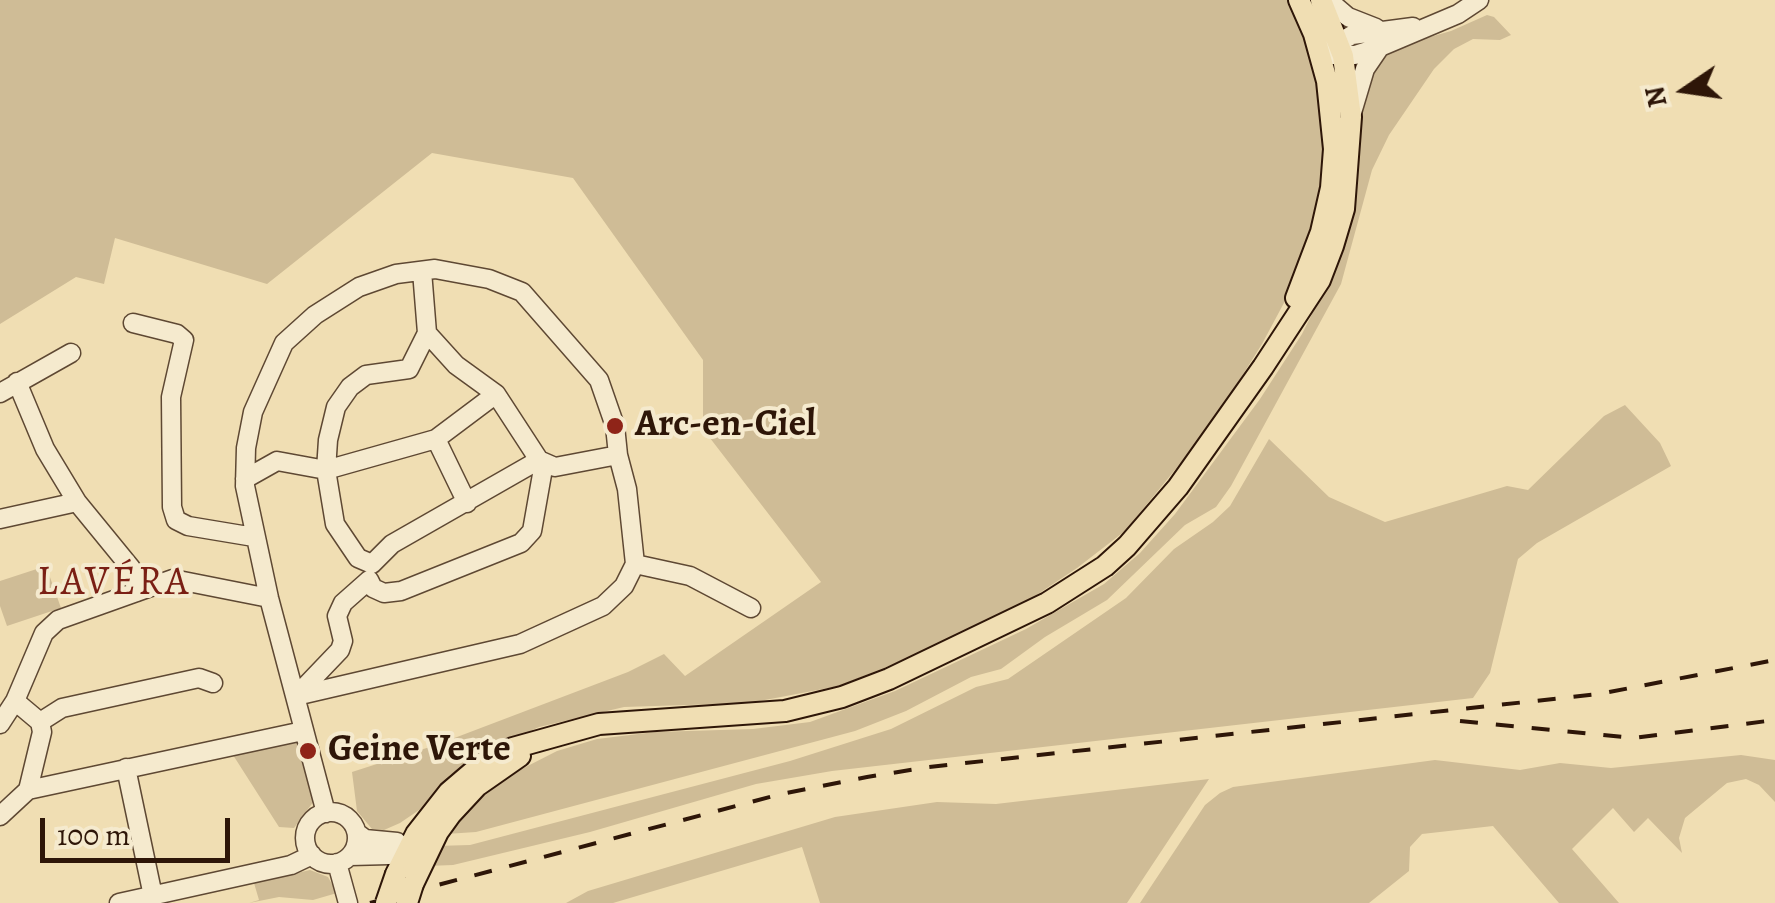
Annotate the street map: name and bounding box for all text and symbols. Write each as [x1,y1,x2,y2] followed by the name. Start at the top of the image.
[1635,40,1735,140] north arrow
[1635,83,1677,111] text: N
[635,403,816,449] place label: Arc-en-Ciel
[604,415,626,437] marker: Arc-en-Ciel
[37,560,191,608] district label: LAVÉRA
[328,728,511,774] place label: Geine Verte
[297,740,319,762] marker: Geine Verte
[45,798,235,860] scale bar
[57,815,130,855] text: 100 m

